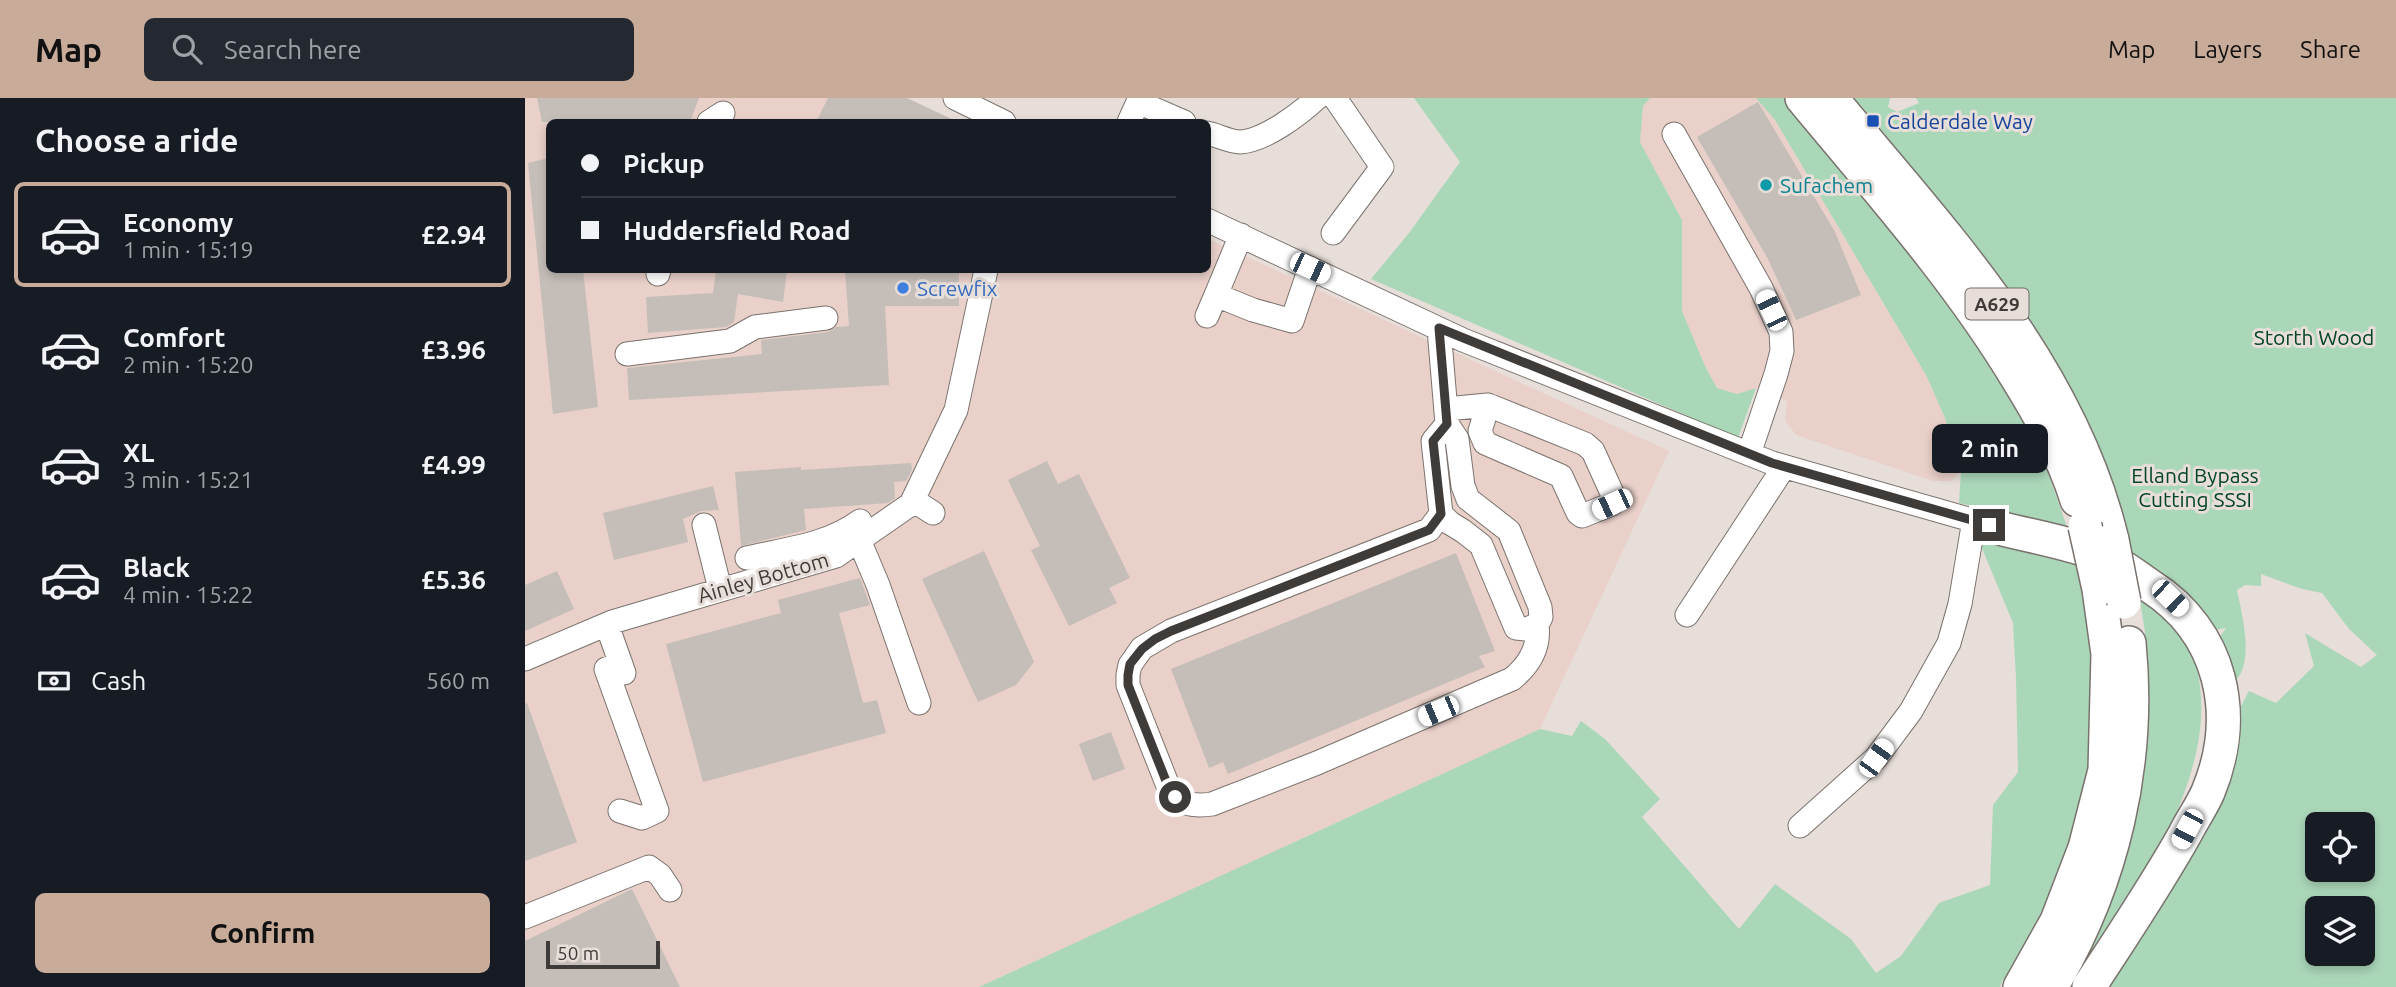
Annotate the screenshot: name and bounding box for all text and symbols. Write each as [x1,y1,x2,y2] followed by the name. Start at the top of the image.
[144,18,634,81] search box
[168,30,206,68] icon: search
[35,31,102,68] text: Map
[224,35,362,64] text: Search here
[2108,36,2155,63] text: Map
[2193,36,2262,63] text: Layers
[2300,36,2361,63] text: Share
[1887,109,2033,133] place label: Calderdale Way
[1865,113,1881,129] marker: Calderdale Way
[35,122,238,158] text: Choose a ride
[623,149,705,178] text: Pickup
[1780,173,1873,197] place label: Sufachem
[1758,177,1774,193] marker: Sufachem
[39,203,102,266] icon: car
[123,208,233,237] text: Economy
[623,216,851,245] text: Huddersfield Road
[421,220,486,249] text: £2.94
[123,237,254,262] text: 1 min · 15:19
[1287,250,1334,286] car
[917,276,998,300] place label: Screwfix
[895,280,911,296] marker: Screwfix
[1753,287,1790,333] car
[1965,288,2029,320] road number: A629
[39,318,102,381] icon: car
[123,323,226,352] text: Comfort
[2254,325,2374,349] park label: Storth Wood
[421,335,486,364] text: £3.96
[123,352,254,377] text: 2 min · 15:20
[1931,424,2047,472] callout: 2 min
[39,433,102,496] icon: car
[1961,436,2019,461] text: 2 min
[123,438,154,467] text: XL
[421,450,486,479] text: £4.99
[2131,463,2259,511] park label: Elland Bypass Cutting SSSI
[123,467,254,492] text: 3 min · 15:21
[1589,486,1636,522] car
[1973,509,2005,541] route end
[695,547,831,607] street label: Ainley Bottom
[39,548,102,611] icon: car
[123,553,190,582] text: Black
[421,565,486,594] text: £5.36
[2148,576,2193,620] car
[123,582,254,607] text: 4 min · 15:22
[35,662,73,700] icon: cash
[91,666,146,695] text: Cash
[426,668,490,693] text: 560 m
[1415,693,1462,729] car
[1856,735,1897,781] car
[1159,781,1191,813] route start
[2168,806,2207,852] car
[2305,812,2375,966] map controls
[2305,812,2375,882] button: locate
[35,893,490,973] button: Confirm
[2305,896,2375,966] button: layers
[546,938,660,970] scale bar
[557,942,599,964] text: 50 m

